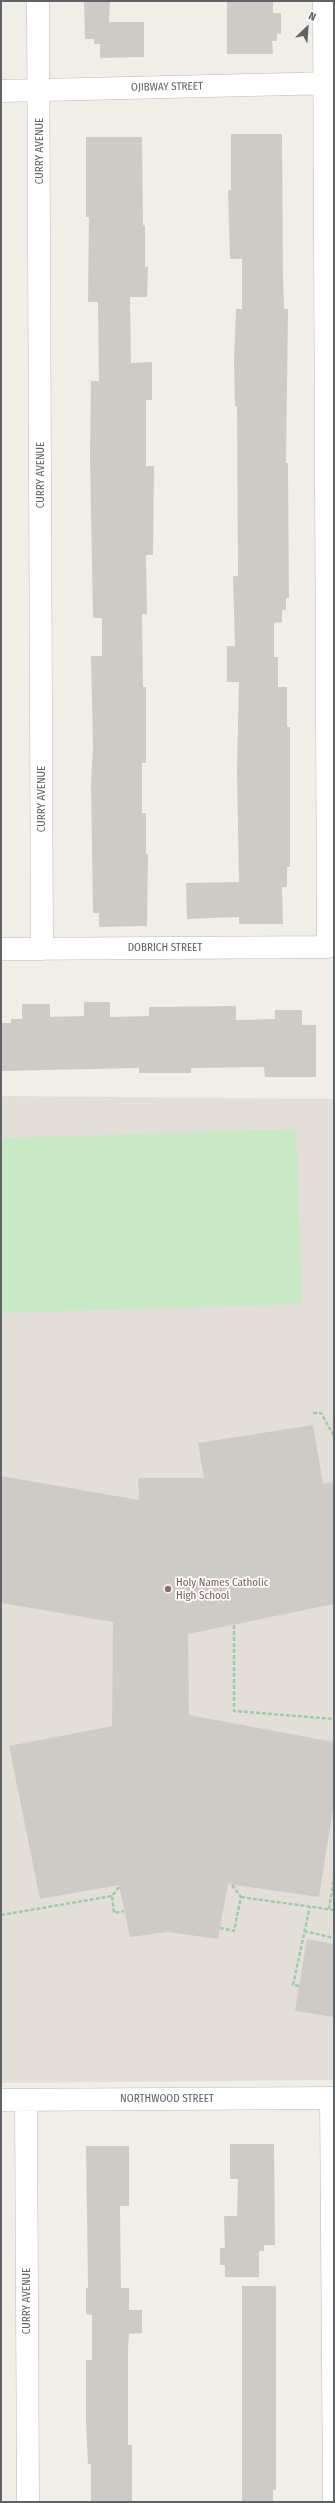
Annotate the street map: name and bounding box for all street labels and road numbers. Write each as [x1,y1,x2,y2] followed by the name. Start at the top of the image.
[131,80,203,94] street label: OJIBWAY STREET
[33,118,47,184] street label: CURRY AVENUE
[34,442,48,508] street label: CURRY AVENUE
[35,766,49,832] street label: CURRY AVENUE
[128,941,202,955] street label: DOBRICH STREET
[120,2092,214,2106] street label: NORTHWOOD STREET
[20,2268,34,2334] street label: CURRY AVENUE

